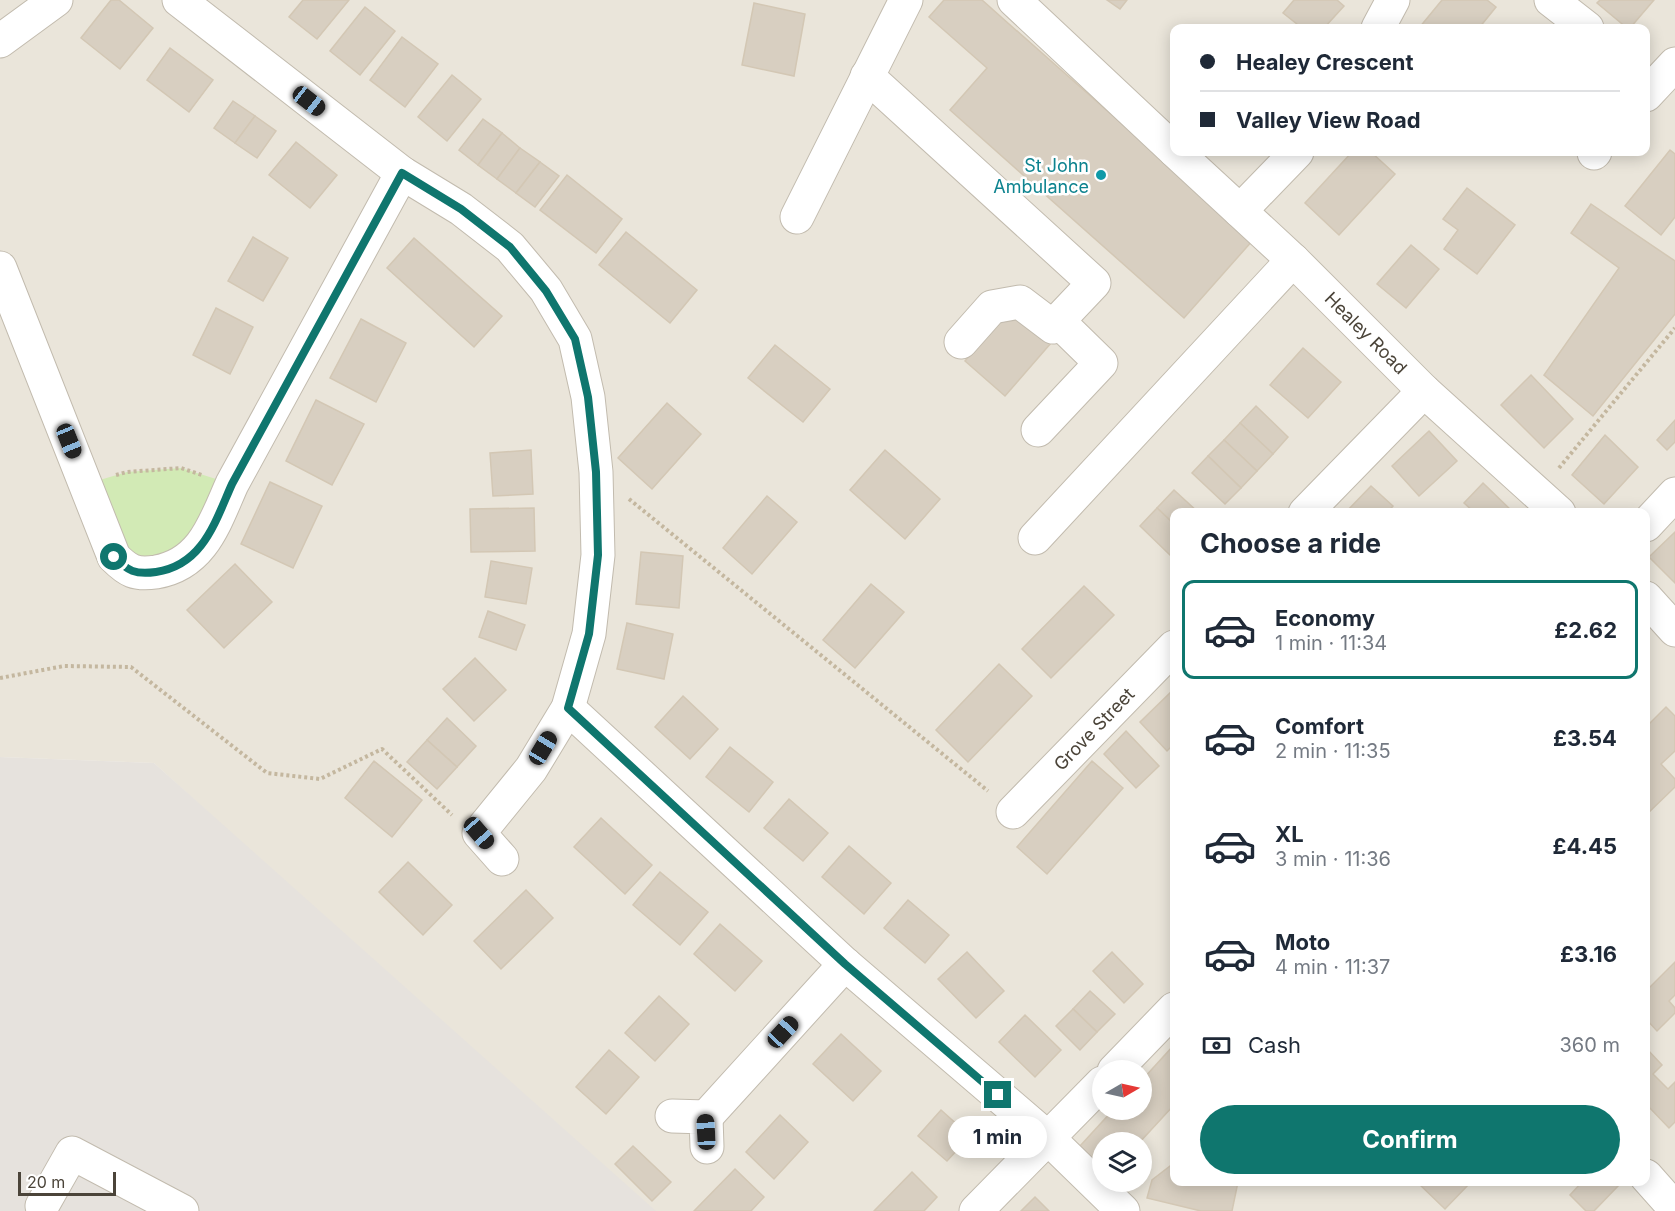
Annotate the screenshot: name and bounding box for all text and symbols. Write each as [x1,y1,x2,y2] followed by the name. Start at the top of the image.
[1236,49,1414,75] text: Healey Crescent
[289,83,329,119] car
[1236,107,1421,133] text: Valley View Road
[993,155,1089,197] place label: St John Ambulance
[1094,168,1108,182] marker: St John Ambulance
[1321,288,1411,378] street label: Healey Road
[54,421,84,461] car
[1200,527,1381,560] text: Choose a ride
[100,543,127,570] route start
[1203,603,1257,657] icon: car
[1275,605,1375,631] text: Economy
[1554,617,1617,643] text: £2.62
[1275,631,1387,655] text: 1 min · 11:34
[1049,683,1139,775] street label: Grove Street
[1203,711,1257,765] icon: car
[1275,713,1364,739] text: Comfort
[1553,725,1617,751] text: £3.54
[526,728,560,768] car
[1275,739,1391,763] text: 2 min · 11:35
[460,814,498,852] car
[1203,819,1257,873] icon: car
[1275,821,1304,847] text: XL
[1553,833,1617,859] text: £4.45
[1275,847,1391,871] text: 3 min · 11:36
[1203,927,1257,981] icon: car
[1275,929,1330,955] text: Moto
[1560,941,1617,967] text: £3.16
[1275,955,1390,979] text: 4 min · 11:37
[764,1013,802,1051] car
[1200,1029,1233,1062] icon: cash
[1248,1032,1301,1058] text: Cash
[1559,1033,1620,1057] text: 360 m
[1092,1060,1152,1120] north arrow
[1092,1060,1152,1192] map controls
[984,1081,1011,1108] route end
[1200,1105,1620,1174] button: Confirm
[696,1114,716,1150] car
[948,1116,1048,1158] callout: 1 min
[973,1125,1022,1149] text: 1 min
[1092,1132,1152,1192] button: layers
[18,1169,116,1196] scale bar
[27,1172,65,1192] text: 20 m

